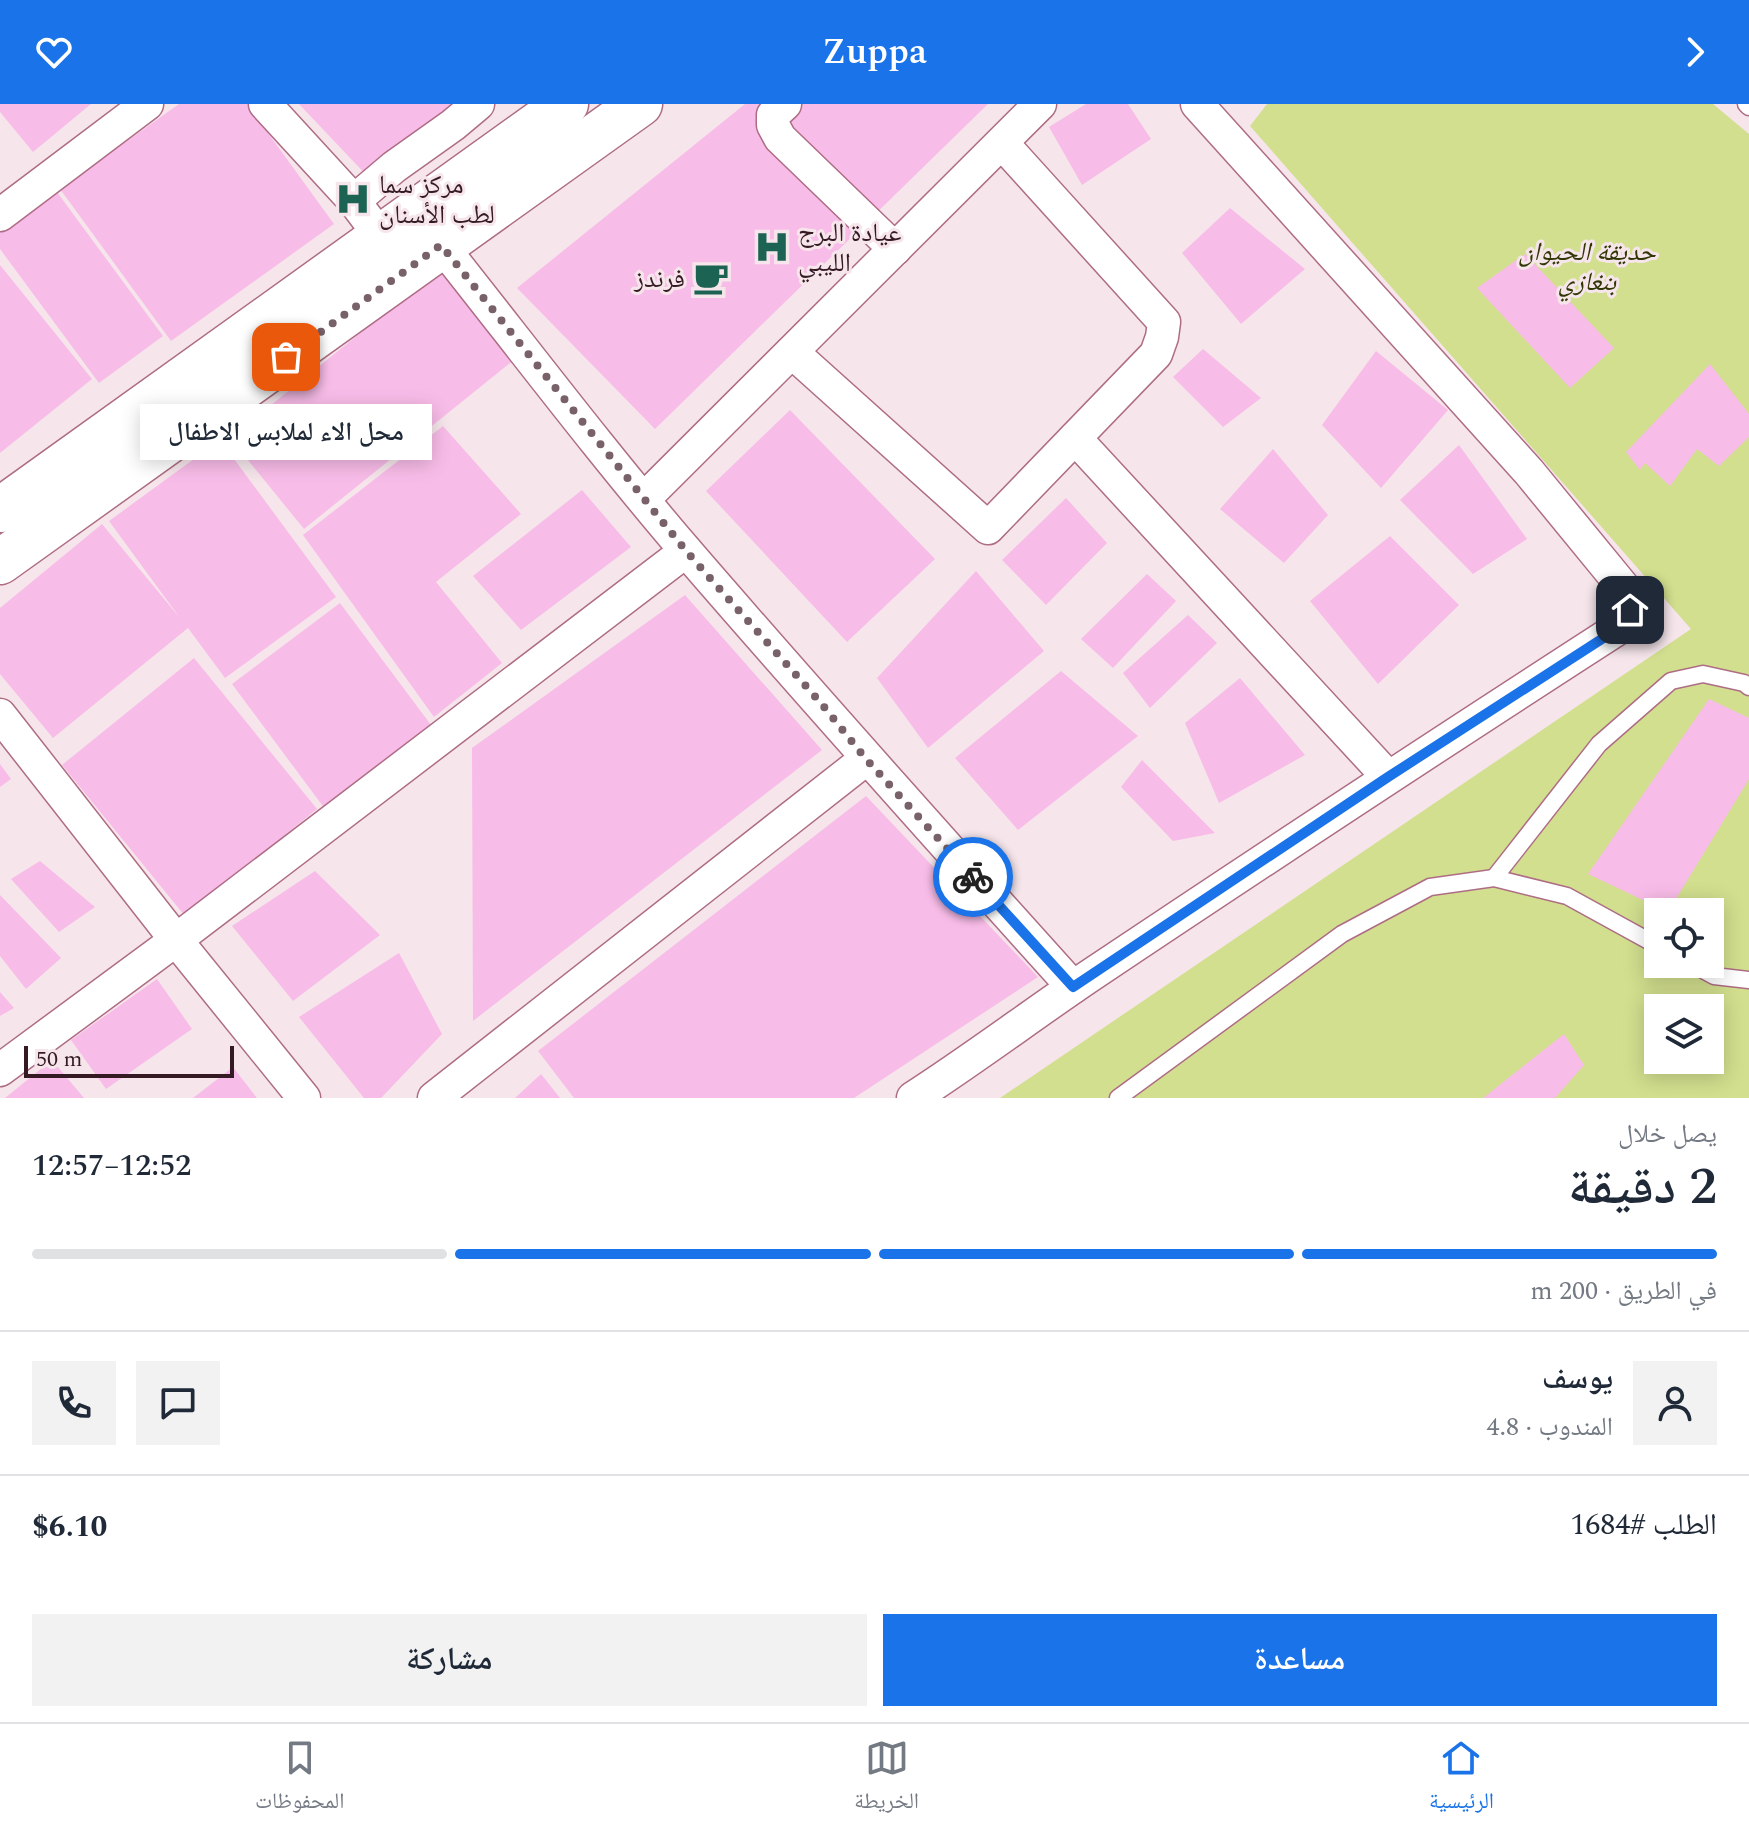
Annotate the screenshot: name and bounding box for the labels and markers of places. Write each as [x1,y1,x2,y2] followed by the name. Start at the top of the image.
[379,165,495,235] place label: مركز سما لطب الأسنان
[334,180,372,218] hospital icon: مركز سما لطب الأسنان
[798,213,901,283] place label: عيادة البرج الليبي
[753,228,791,266] hospital icon: عيادة البرج الليبي
[633,259,685,299] place label: فرندز
[692,259,730,297] cafe icon: فرندز
[252,323,320,391] pin
[140,405,432,461] callout: محل الاء لملابس الاطفال
[1596,576,1664,644] pin

